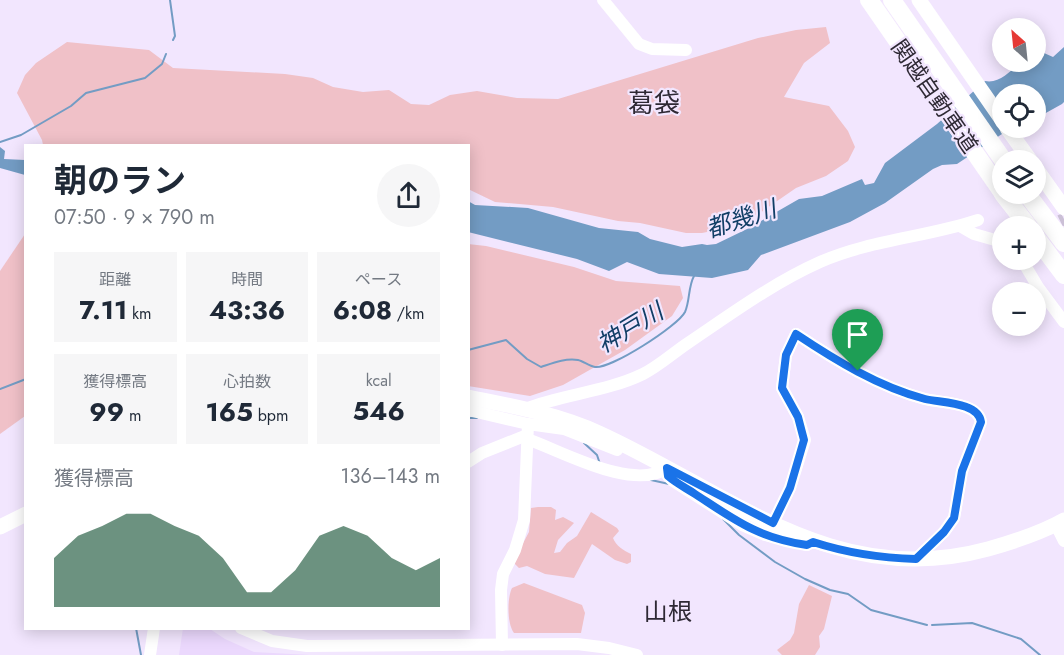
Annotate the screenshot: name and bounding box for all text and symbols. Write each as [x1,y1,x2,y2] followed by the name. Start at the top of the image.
[992,18,1046,72] north arrow
[992,18,1046,336] map controls
[884,33,986,159] street label: 関越自動車道
[628,84,680,122] district label: 葛袋
[992,84,1046,138] button: locate
[992,150,1046,204] button: layers
[54,157,186,204] text: 朝のラン
[377,164,440,227] button: share
[701,190,783,246] water label: 都幾川
[54,203,215,232] text: 07:50 · 9 × 790 m
[992,216,1046,270] button: +
[99,268,131,291] text: 距離
[231,268,263,291] text: 時間
[355,268,402,291] text: ペース
[992,282,1046,336] button: −
[79,291,127,329] text: 7.11
[209,291,285,329] text: 43:36
[333,291,392,329] text: 6:08
[590,292,672,361] water label: 神戸川
[127,302,151,325] text: km
[392,302,425,325] text: /km
[832,309,883,371] pin
[841,318,874,351] icon: arrive
[366,369,392,392] text: kcal
[83,370,147,393] text: 獲得標高
[223,370,271,393] text: 心拍数
[353,392,405,430] text: 546
[89,393,124,431] text: 99
[206,393,253,431] text: 165
[124,404,141,427] text: m
[253,404,288,427] text: bpm
[341,462,440,491] text: 136–143 m
[54,464,134,493] text: 獲得標高
[644,594,692,629] district label: 山根

